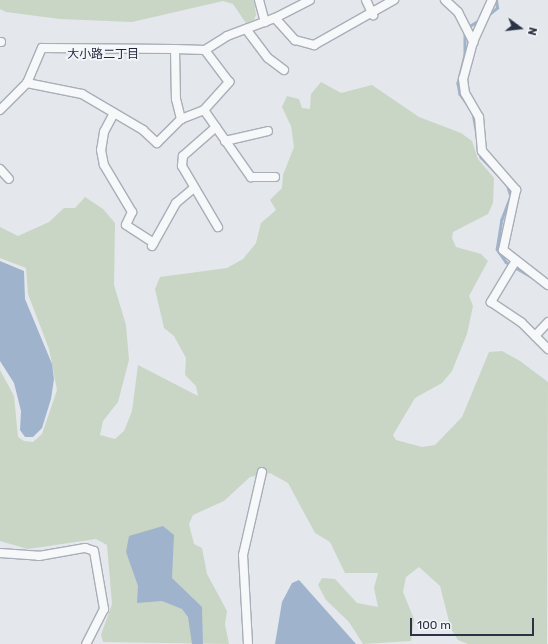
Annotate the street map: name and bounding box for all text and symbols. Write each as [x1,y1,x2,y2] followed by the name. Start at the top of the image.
[500,8,540,48] north arrow
[525,26,539,37] text: N
[67,48,139,62] district label: 大小路二丁目
[412,610,536,636] scale bar
[417,618,451,632] text: 100 m

